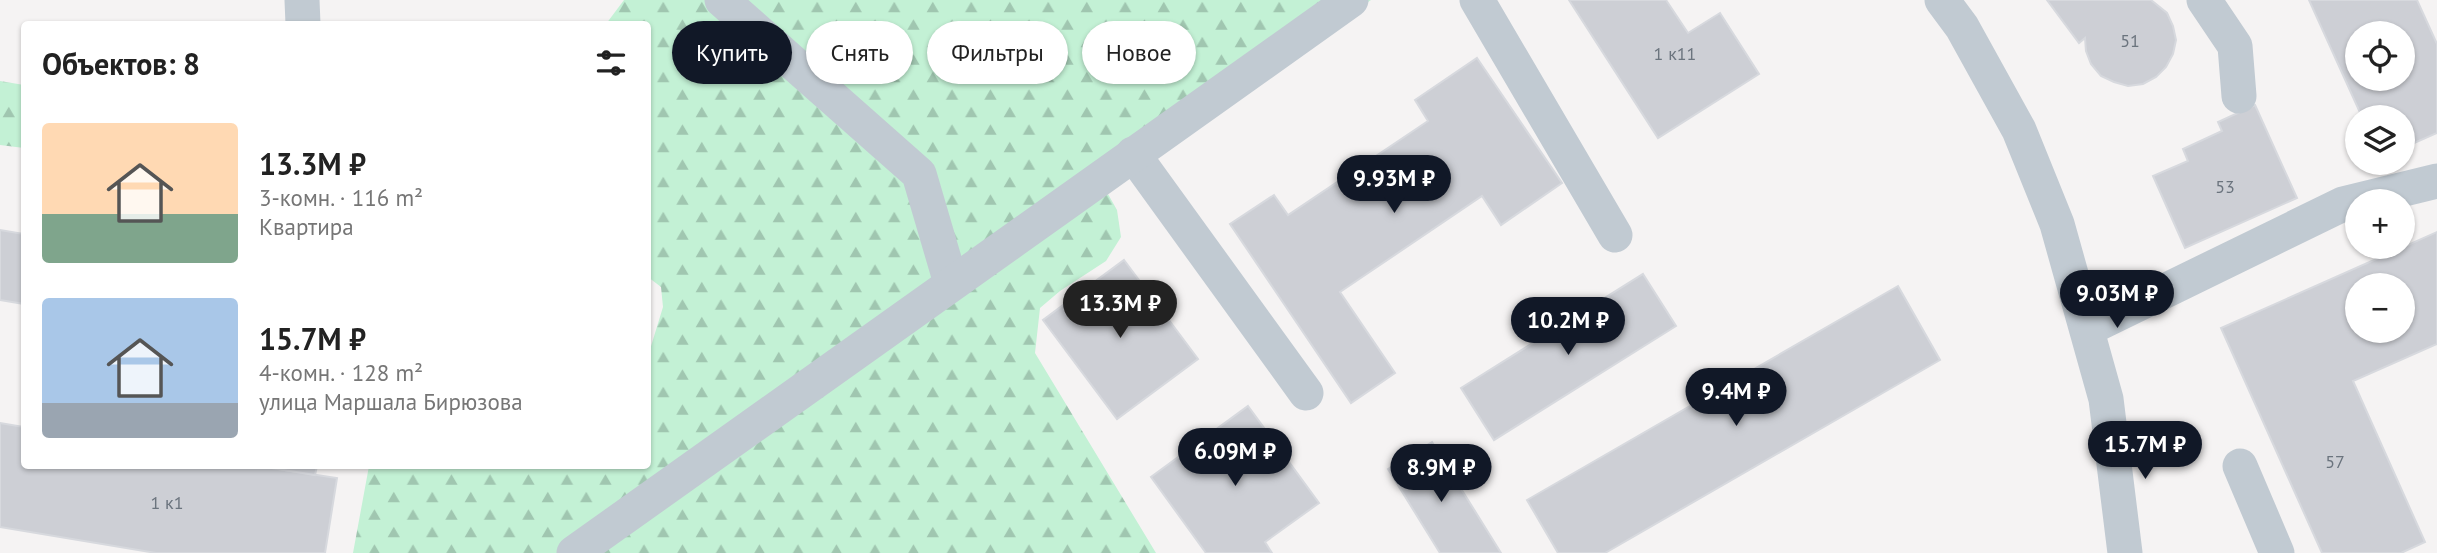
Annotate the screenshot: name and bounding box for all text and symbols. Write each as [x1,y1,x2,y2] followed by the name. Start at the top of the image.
[672,21,792,84] chip: Купить
[806,21,913,84] chip: Снять
[927,21,1068,84] chip: Фильтры
[1082,21,1196,84] chip: Новое
[2345,21,2415,343] map controls
[2345,21,2415,91] button: locate
[2120,29,2140,52] house number: 51
[1654,42,1696,65] house number: 1 к11
[42,44,200,83] text: Объектов: 8
[592,44,630,82] icon: filters
[2345,105,2415,175] button: layers
[259,144,366,183] text: 13.3M ₽
[98,151,182,235] icon: home
[1329,156,1459,215] pin: 9.93M ₽
[1353,163,1435,192] text: 9.93M ₽
[2215,175,2235,198] house number: 53
[259,183,423,212] text: 3-комн. · 116 m²
[2345,189,2415,259] button: +
[259,212,354,241] text: Квартира
[2052,270,2182,330] pin: 9.03M ₽
[2345,273,2415,343] button: −
[2076,278,2158,307] text: 9.03M ₽
[1055,280,1185,340] pin: 13.3M ₽
[1079,288,1161,317] text: 13.3M ₽
[1503,298,1633,357] pin: 10.2M ₽
[1527,305,1609,334] text: 10.2M ₽
[259,319,366,358] text: 15.7M ₽
[98,326,182,410] icon: home
[259,358,423,387] text: 4-комн. · 128 m²
[1679,368,1793,428] pin: 9.4M ₽
[1701,376,1771,405] text: 9.4M ₽
[259,387,523,416] text: улица Маршала Бирюзова
[2080,421,2210,481] pin: 15.7M ₽
[1170,428,1300,488] pin: 6.09M ₽
[2104,429,2186,458] text: 15.7M ₽
[1194,436,1276,465] text: 6.09M ₽
[1384,444,1498,504] pin: 8.9M ₽
[2325,450,2345,473] house number: 57
[1406,452,1476,481] text: 8.9M ₽
[150,491,184,514] house number: 1 к1

